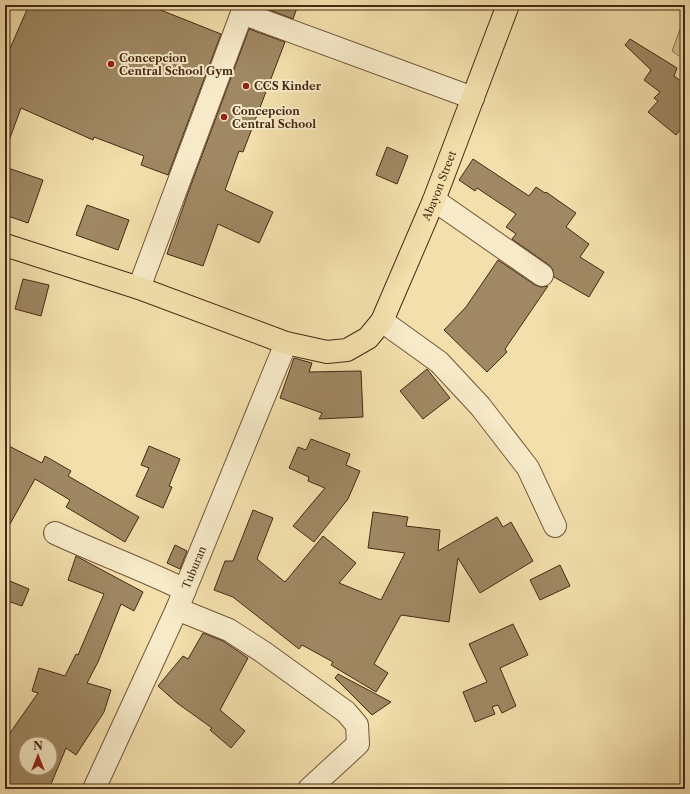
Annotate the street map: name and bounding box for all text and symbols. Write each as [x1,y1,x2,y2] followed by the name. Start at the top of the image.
[119,51,233,78] place label: Concepcion Central School Gym
[106,59,116,69] marker: Concepcion Central School Gym
[254,79,322,93] place label: CCS Kinder
[241,81,251,91] marker: CCS Kinder
[232,104,316,131] place label: Concepcion Central School
[219,112,229,122] marker: Concepcion Central School
[419,149,459,224] street label: Abayon Street
[179,544,209,591] street label: Tuburan
[18,736,58,776] north arrow
[33,739,43,753] text: N

